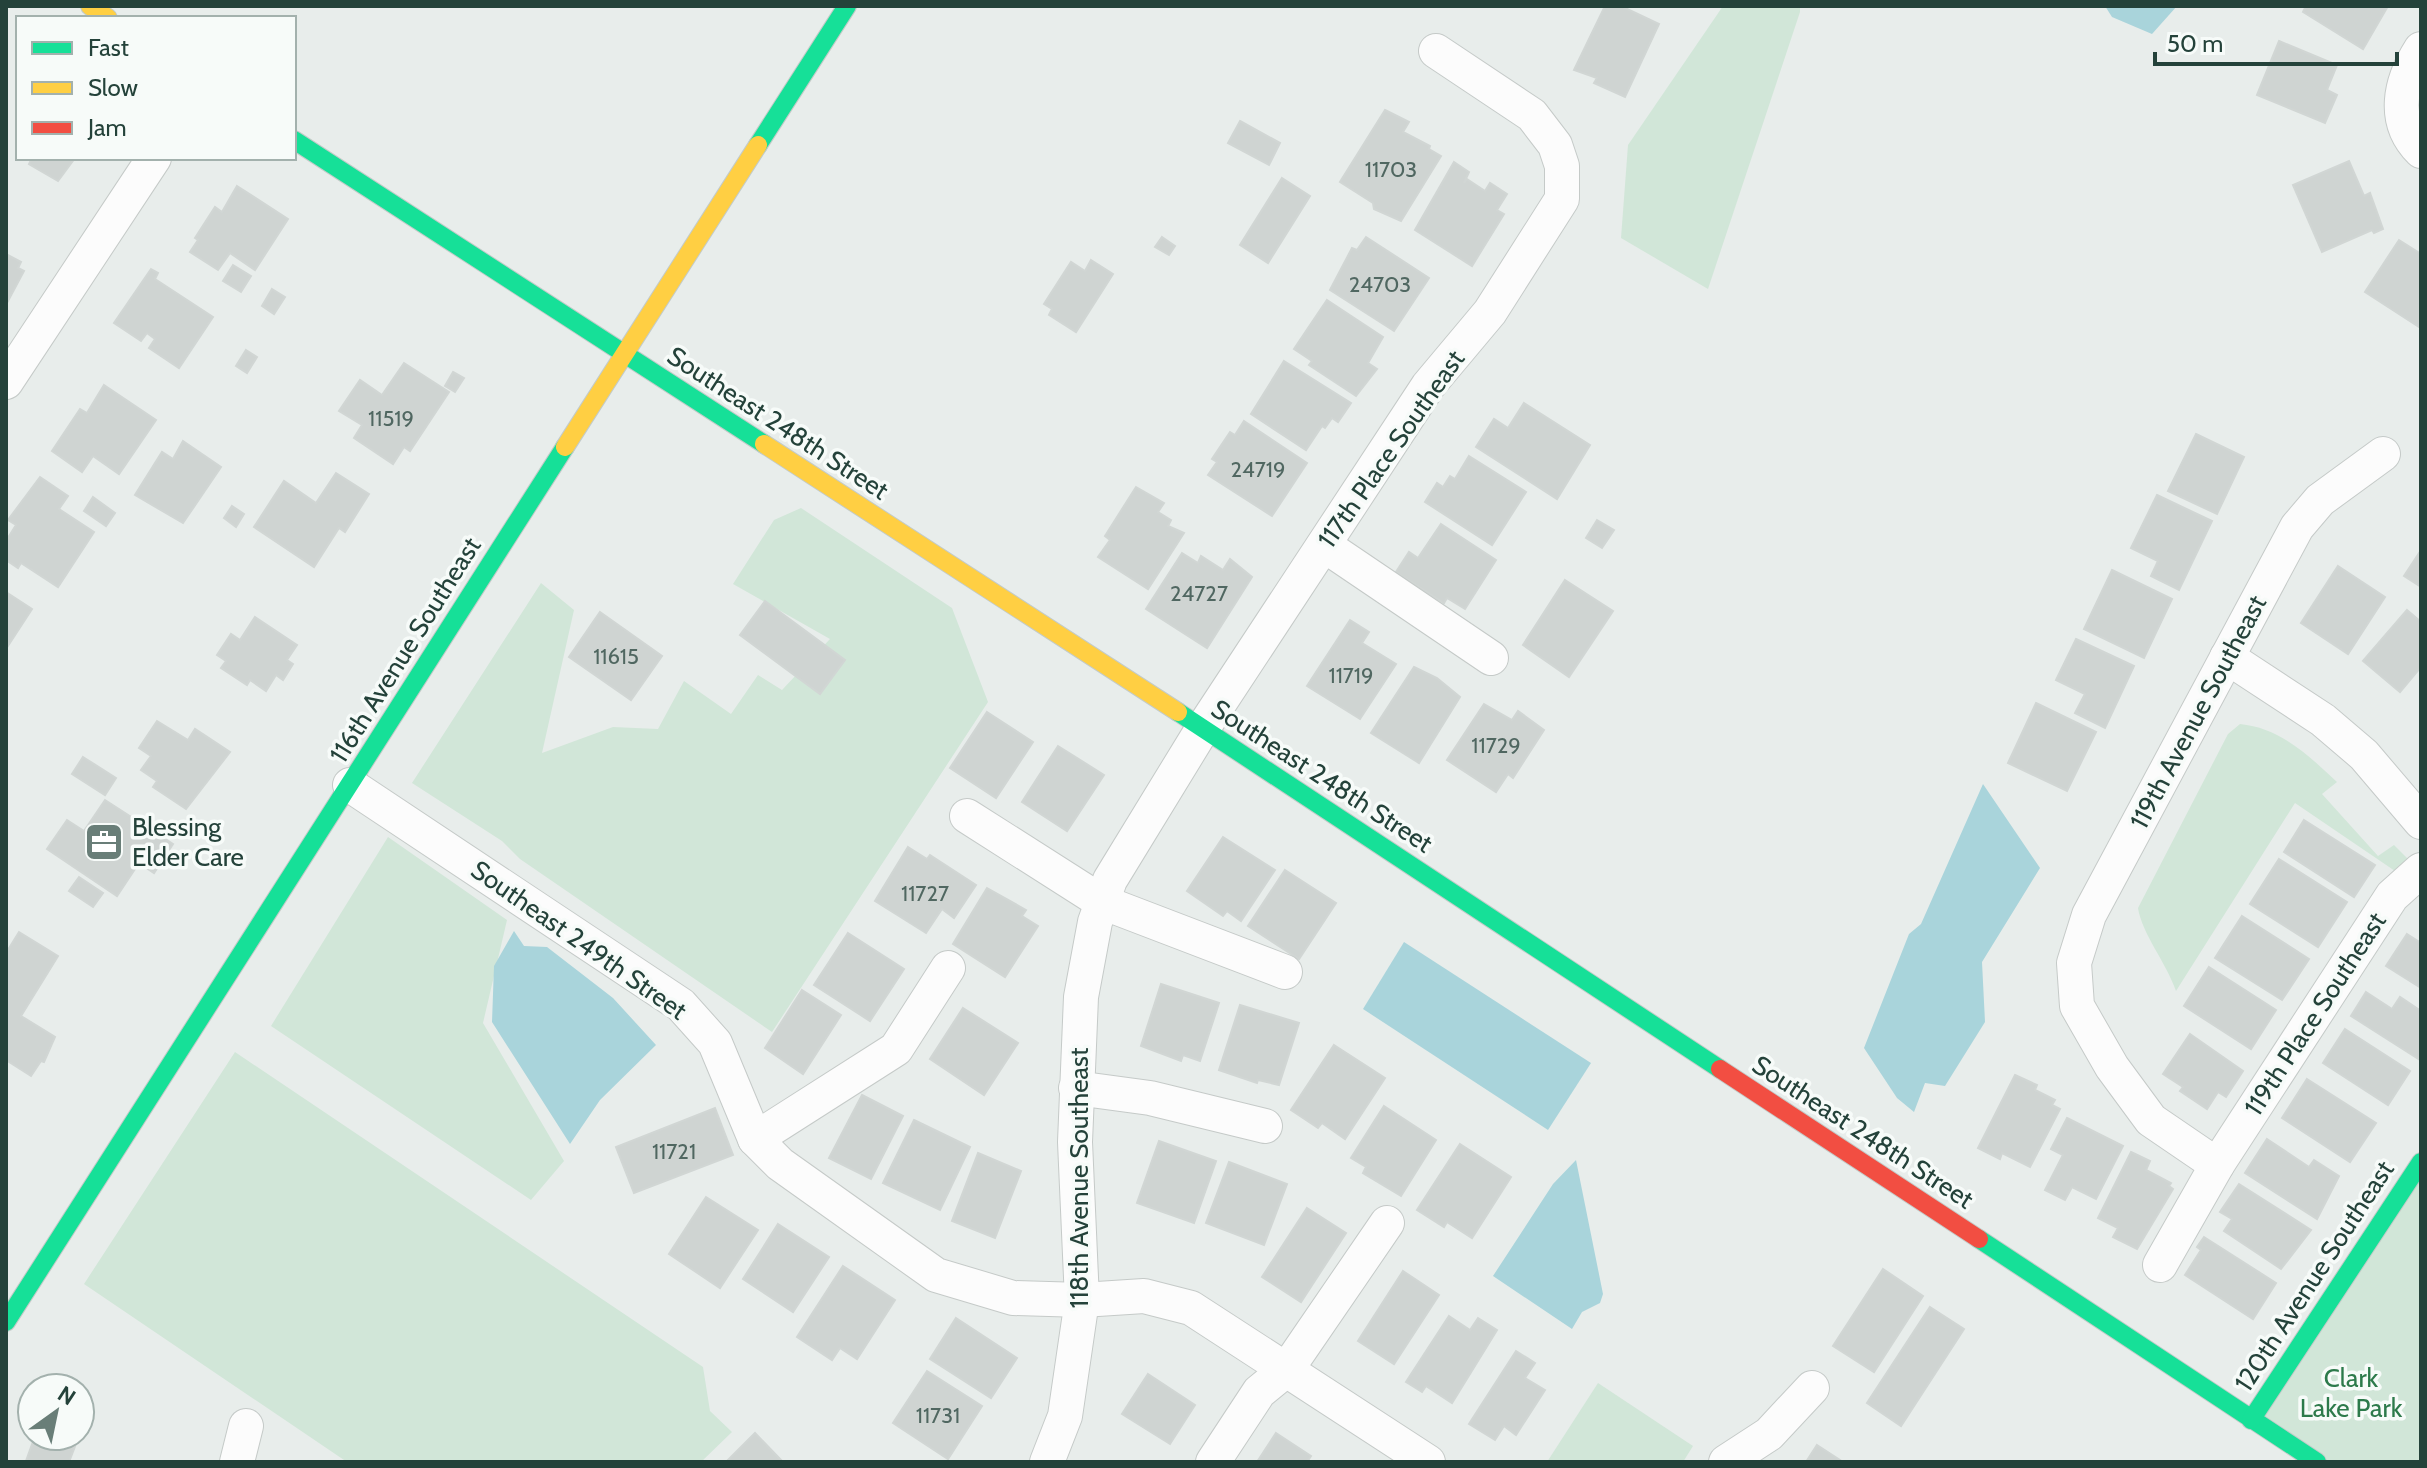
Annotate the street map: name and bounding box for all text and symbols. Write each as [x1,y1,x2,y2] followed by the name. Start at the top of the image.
[16,16,296,160] legend
[2155,16,2397,66] scale bar
[2167,29,2223,58] text: 50 m
[88,33,129,62] text: Fast
[88,73,138,102] text: Slow
[87,113,126,142] text: Jam
[1365,156,1417,183] house number: 11703
[1349,271,1411,298] house number: 24703
[661,340,895,507] street label: Southeast 248th Street
[1311,344,1471,554] street label: 117th Place Southeast
[368,405,414,432] house number: 11519
[1231,456,1285,483] house number: 24719
[323,531,488,769] street label: 116th Avenue Southeast
[1170,580,1228,607] house number: 24727
[2123,590,2273,834] street label: 119th Avenue Southeast
[593,643,639,670] house number: 11615
[1328,662,1374,689] house number: 11719
[1205,693,1439,860] street label: Southeast 248th Street
[1471,732,1521,759] house number: 11729
[132,811,244,873] place label: Blessing Elder Care
[83,821,125,863] office icon: Blessing Elder Care
[465,853,693,1027] street label: Southeast 249th Street
[901,880,949,907] house number: 11727
[2237,906,2393,1122] street label: 119th Place Southeast
[1063,1047,1095,1309] street label: 118th Avenue Southeast
[1746,1049,1980,1216] street label: Southeast 248th Street
[652,1138,696,1165] house number: 11721
[2227,1154,2401,1397] street label: 120th Avenue Southeast
[2300,1362,2403,1424] park label: Clark Lake Park
[16,1372,96,1452] north arrow
[53,1380,80,1411] text: N
[916,1402,960,1429] house number: 11731

